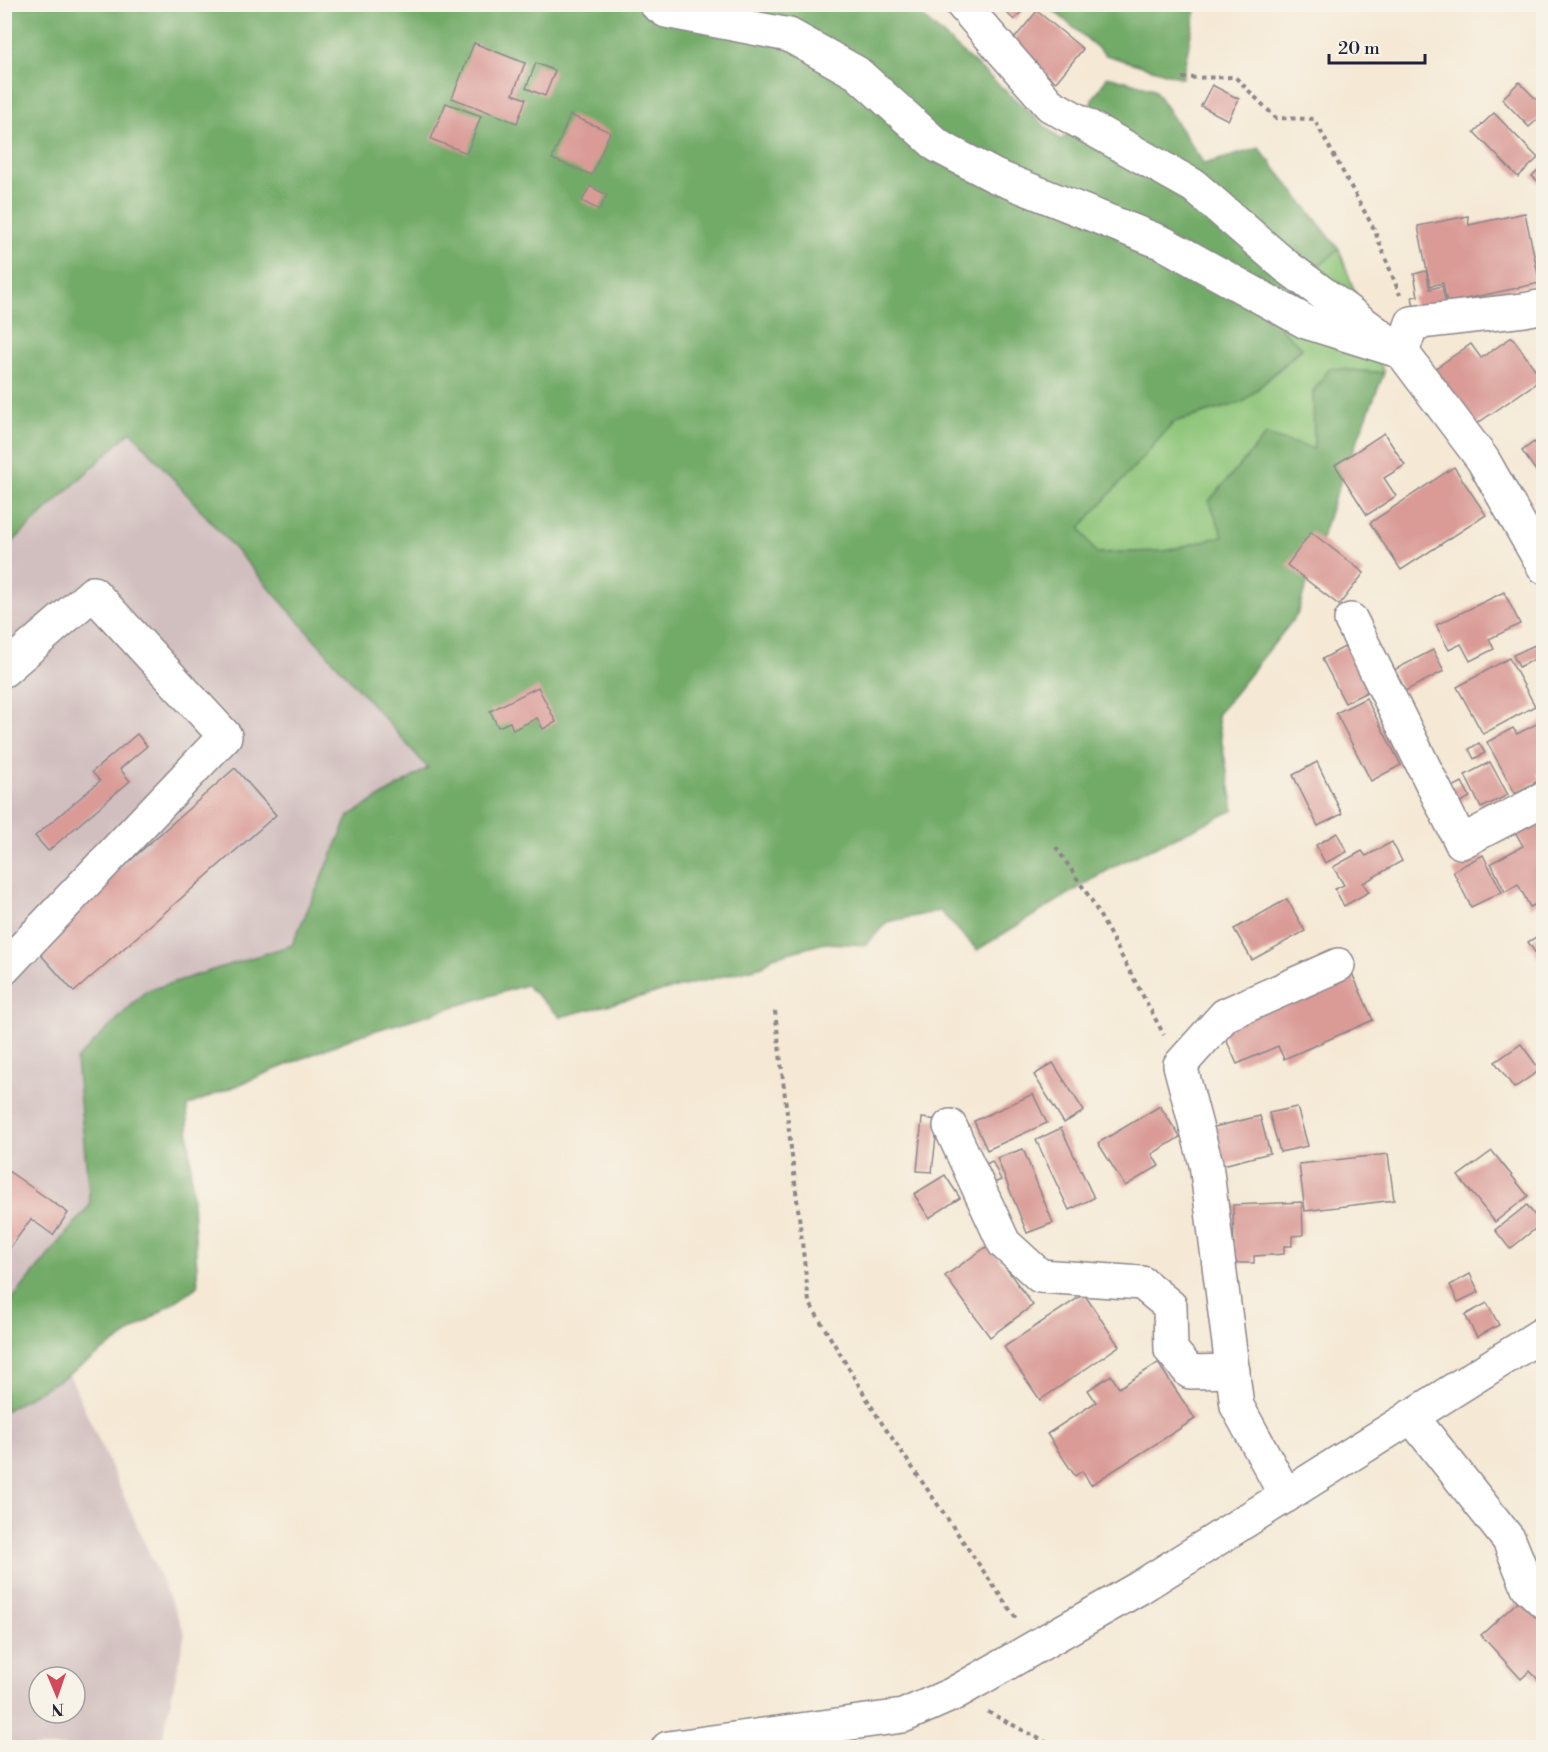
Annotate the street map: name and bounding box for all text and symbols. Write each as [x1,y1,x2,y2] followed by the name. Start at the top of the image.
[1329,27,1425,65] scale bar
[1338,37,1380,60] text: 20 m
[27,1665,87,1725] north arrow
[50,1699,64,1719] text: N

